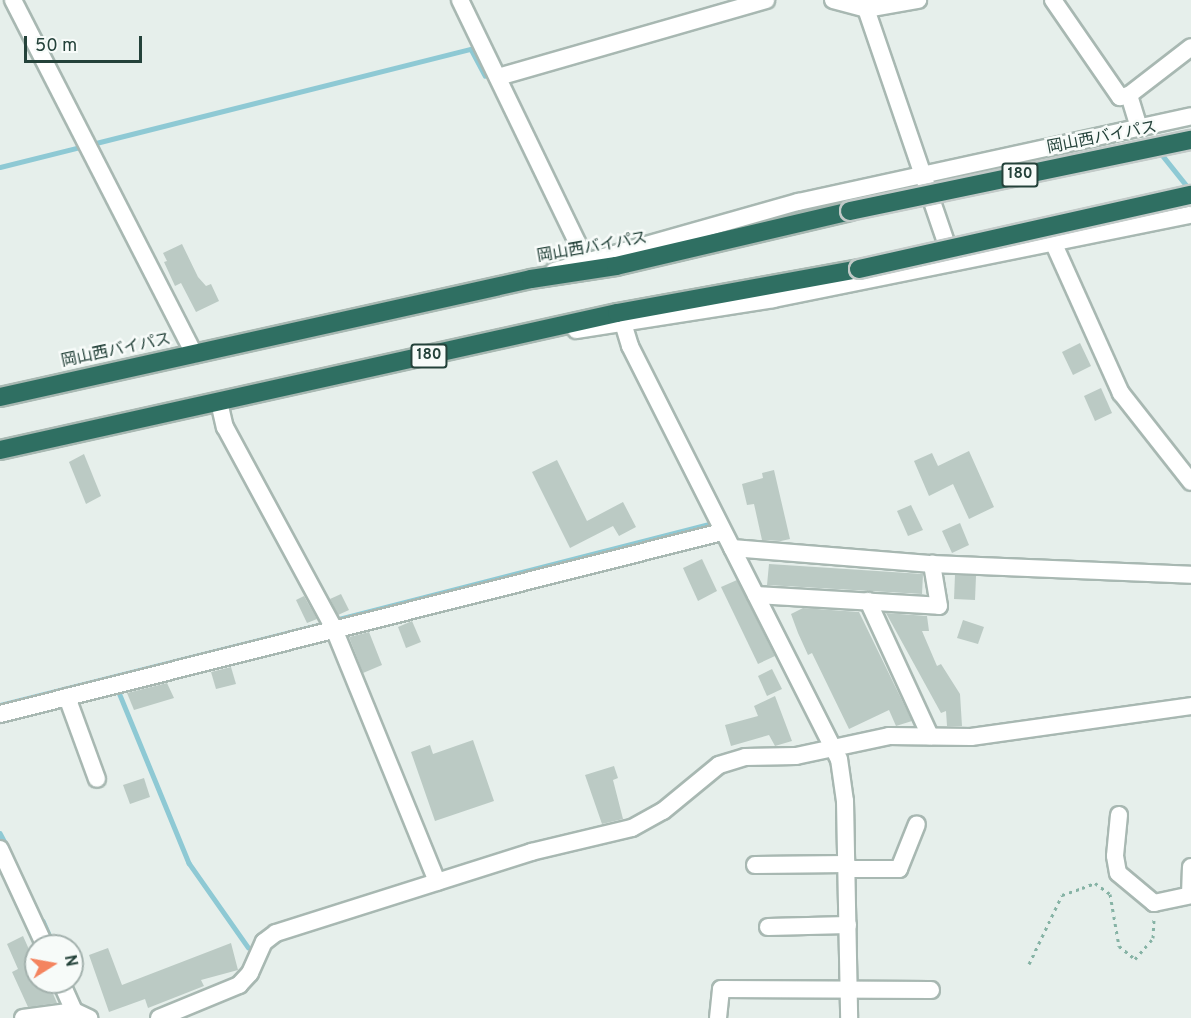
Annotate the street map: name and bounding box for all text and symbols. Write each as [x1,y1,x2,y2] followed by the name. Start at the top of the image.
[27,24,146,62] scale bar
[35,35,77,58] text: 50 m
[1045,118,1159,158] street label: 岡山西バイパス
[1000,163,1040,187] road number: 180
[535,229,649,267] street label: 岡山西バイパス
[59,330,173,372] street label: 岡山西バイパス
[410,344,448,368] road number: 180
[24,934,84,994] north arrow
[59,953,81,968] text: N

